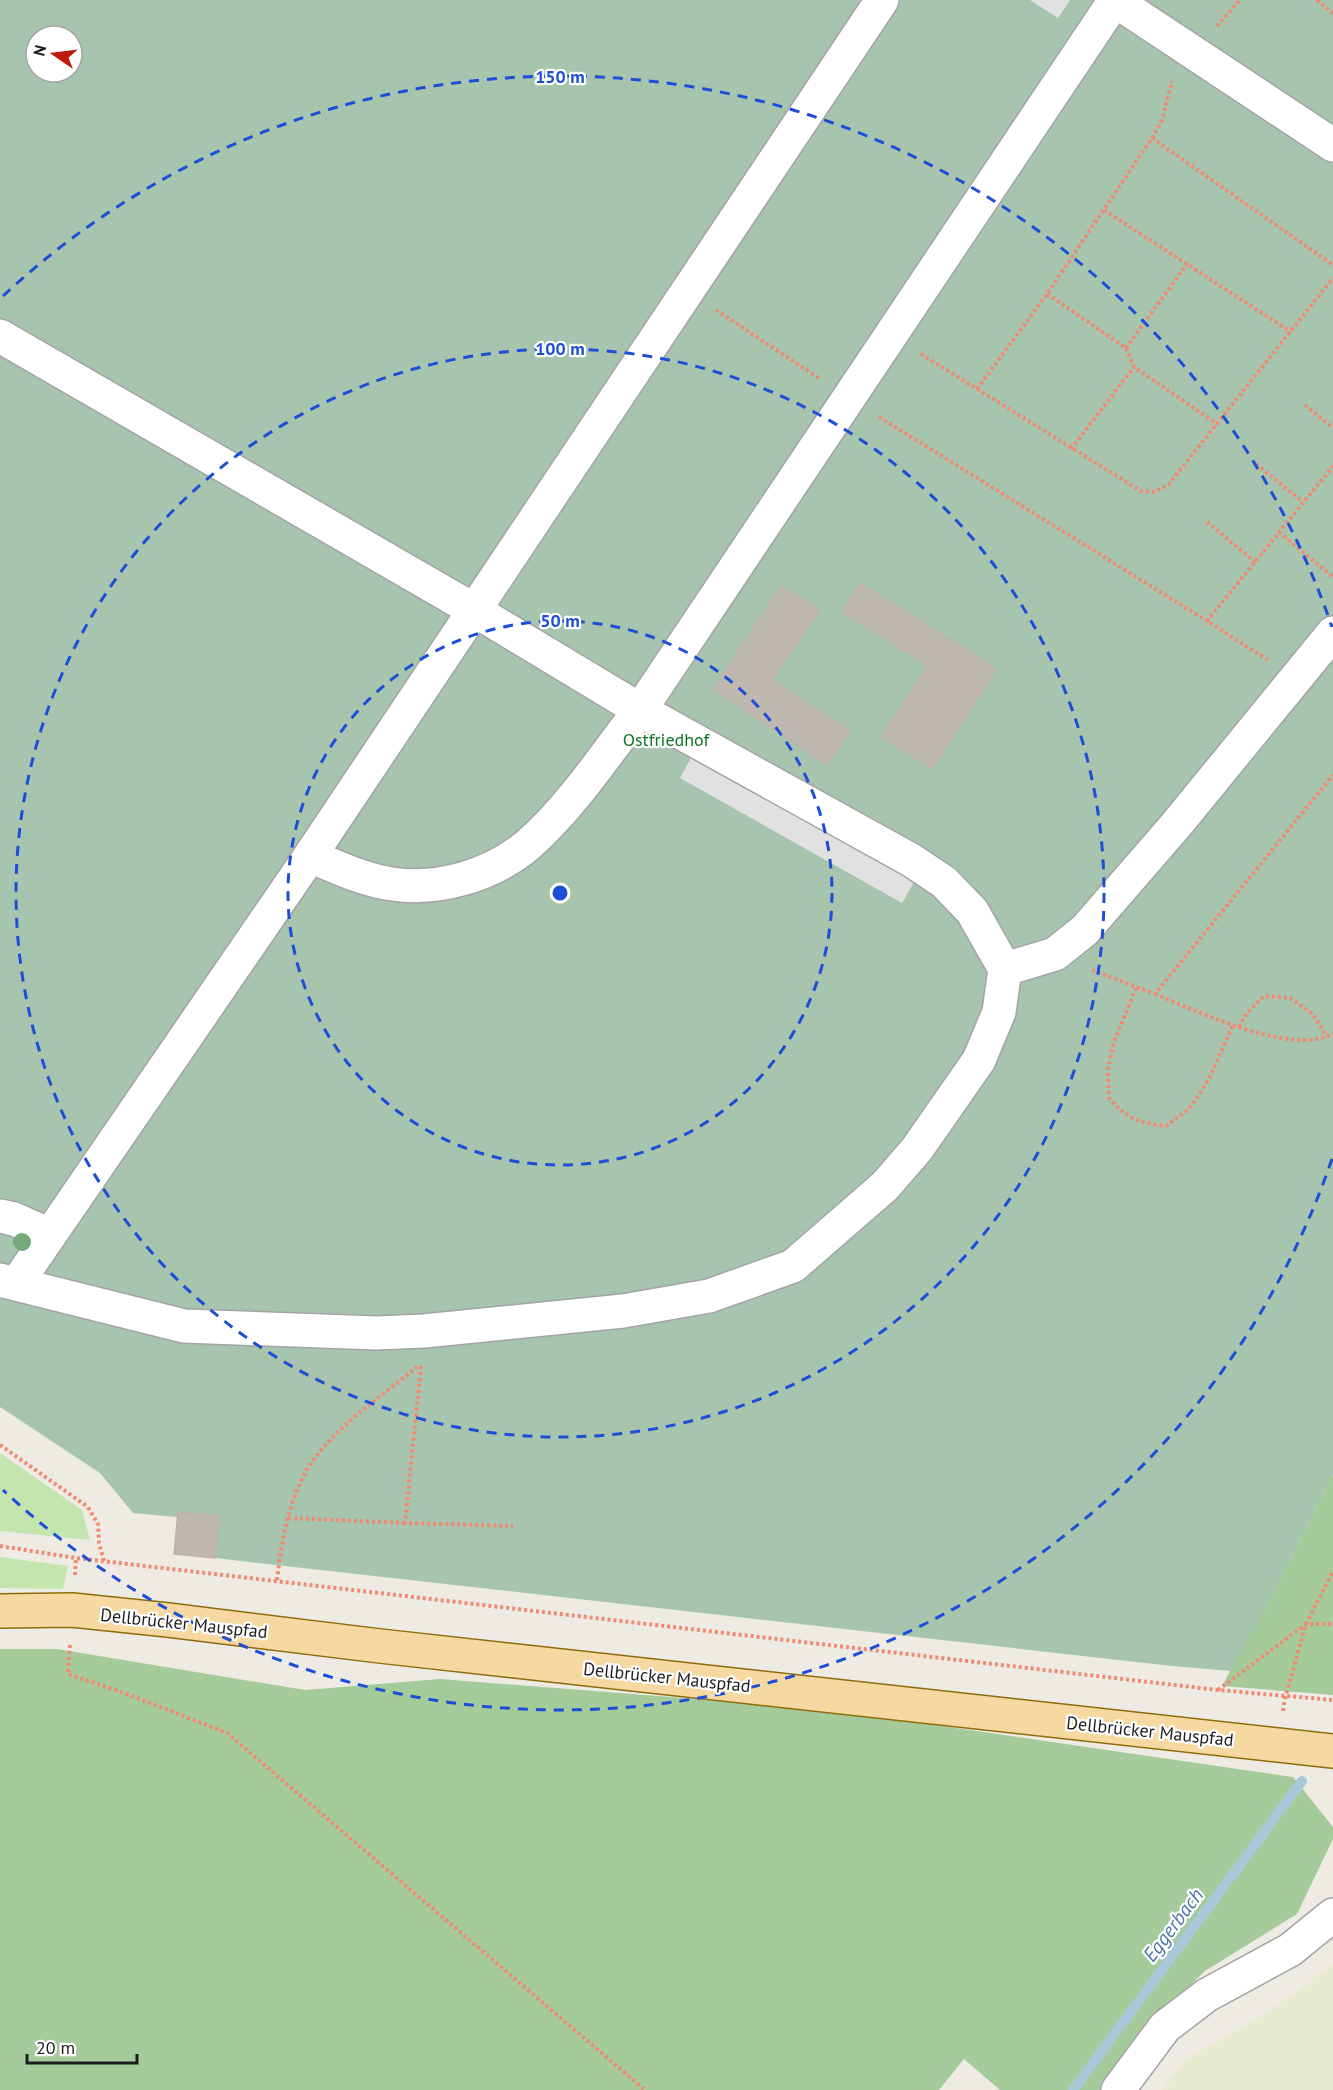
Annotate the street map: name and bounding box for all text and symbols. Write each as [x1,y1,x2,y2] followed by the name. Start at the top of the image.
[24,24,84,84] north arrow
[28,43,50,58] text: N
[535,65,585,88] text: 150 m
[535,337,585,360] text: 100 m
[540,609,580,632] text: 50 m
[623,728,711,751] park label: Ostfriedhof
[550,883,570,903] centre of rings
[99,1603,269,1643] street label: Dellbrücker Mauspfad
[582,1657,752,1697] street label: Dellbrücker Mauspfad
[1065,1711,1235,1751] street label: Dellbrücker Mauspfad
[1137,1883,1209,1967] water label: Eggerbach
[27,2027,136,2065] scale bar
[36,2036,75,2059] text: 20 m

